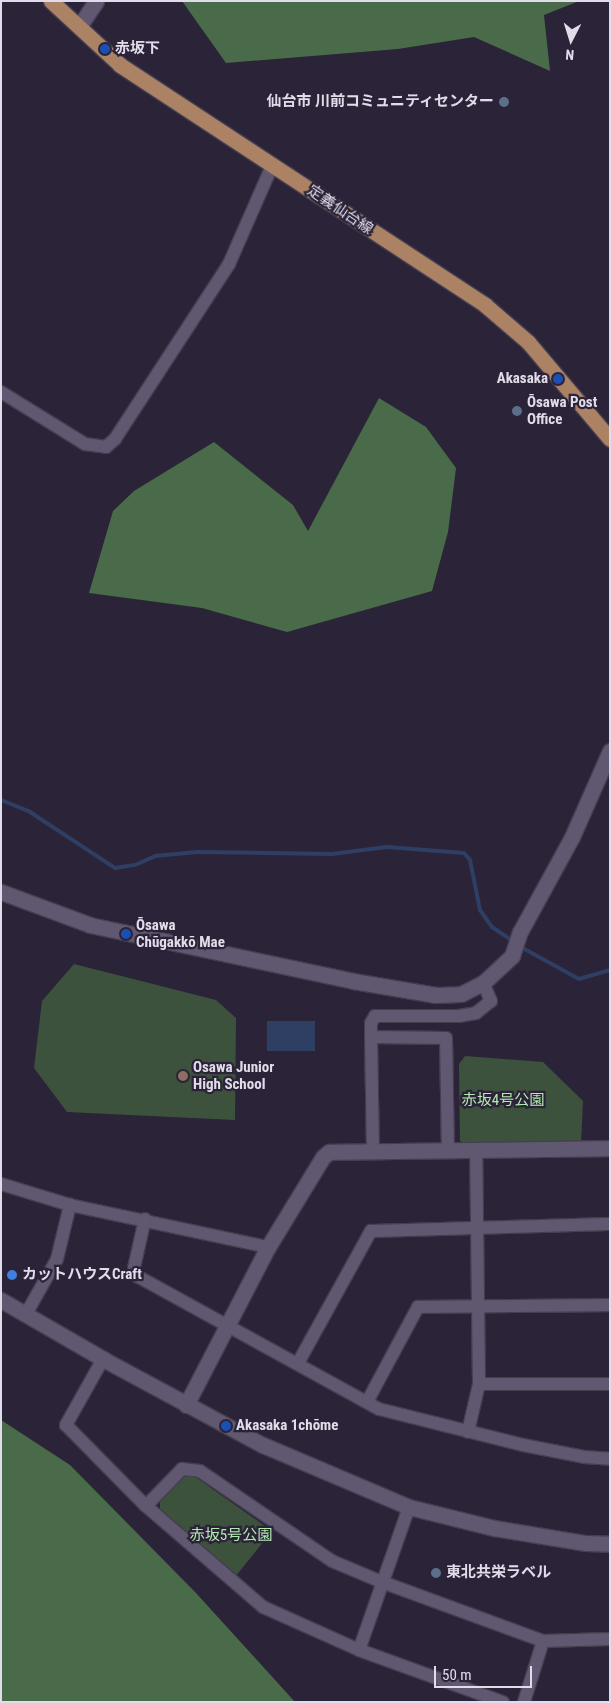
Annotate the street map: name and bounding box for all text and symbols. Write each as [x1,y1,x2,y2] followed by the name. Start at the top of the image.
[546,15,596,65] north arrow
[115,40,160,58] place label: 赤坂下
[99,43,111,55] marker: 赤坂下
[565,47,575,63] text: N
[266,93,494,111] place label: 仙台市 川前コミュニティセンター
[498,96,510,108] marker: 仙台市 川前コミュニティセンター
[304,182,376,238] street label: 定義仙台線
[497,370,548,388] place label: Akasaka
[552,373,564,385] marker: Akasaka
[527,393,597,428] place label: Ōsawa Post Office
[511,405,523,417] marker: Ōsawa Post Office
[136,916,225,951] place label: Ōsawa Chūgakkō Mae
[120,928,132,940] marker: Ōsawa Chūgakkō Mae
[193,1058,274,1093] place label: Osawa Junior High School
[177,1070,189,1082] marker: Osawa Junior High School
[462,1092,544,1110] park label: 赤坂4号公園
[22,1266,142,1284] place label: カットハウスCraft
[6,1269,18,1281] marker: カットハウスCraft
[236,1417,338,1435] place label: Akasaka 1chōme
[220,1420,232,1432] marker: Akasaka 1chōme
[190,1527,272,1545] park label: 赤坂5号公園
[446,1564,551,1582] place label: 東北共栄ラベル
[430,1567,442,1579] marker: 東北共栄ラベル
[436,1656,534,1688] scale bar
[442,1666,472,1684] text: 50 m

